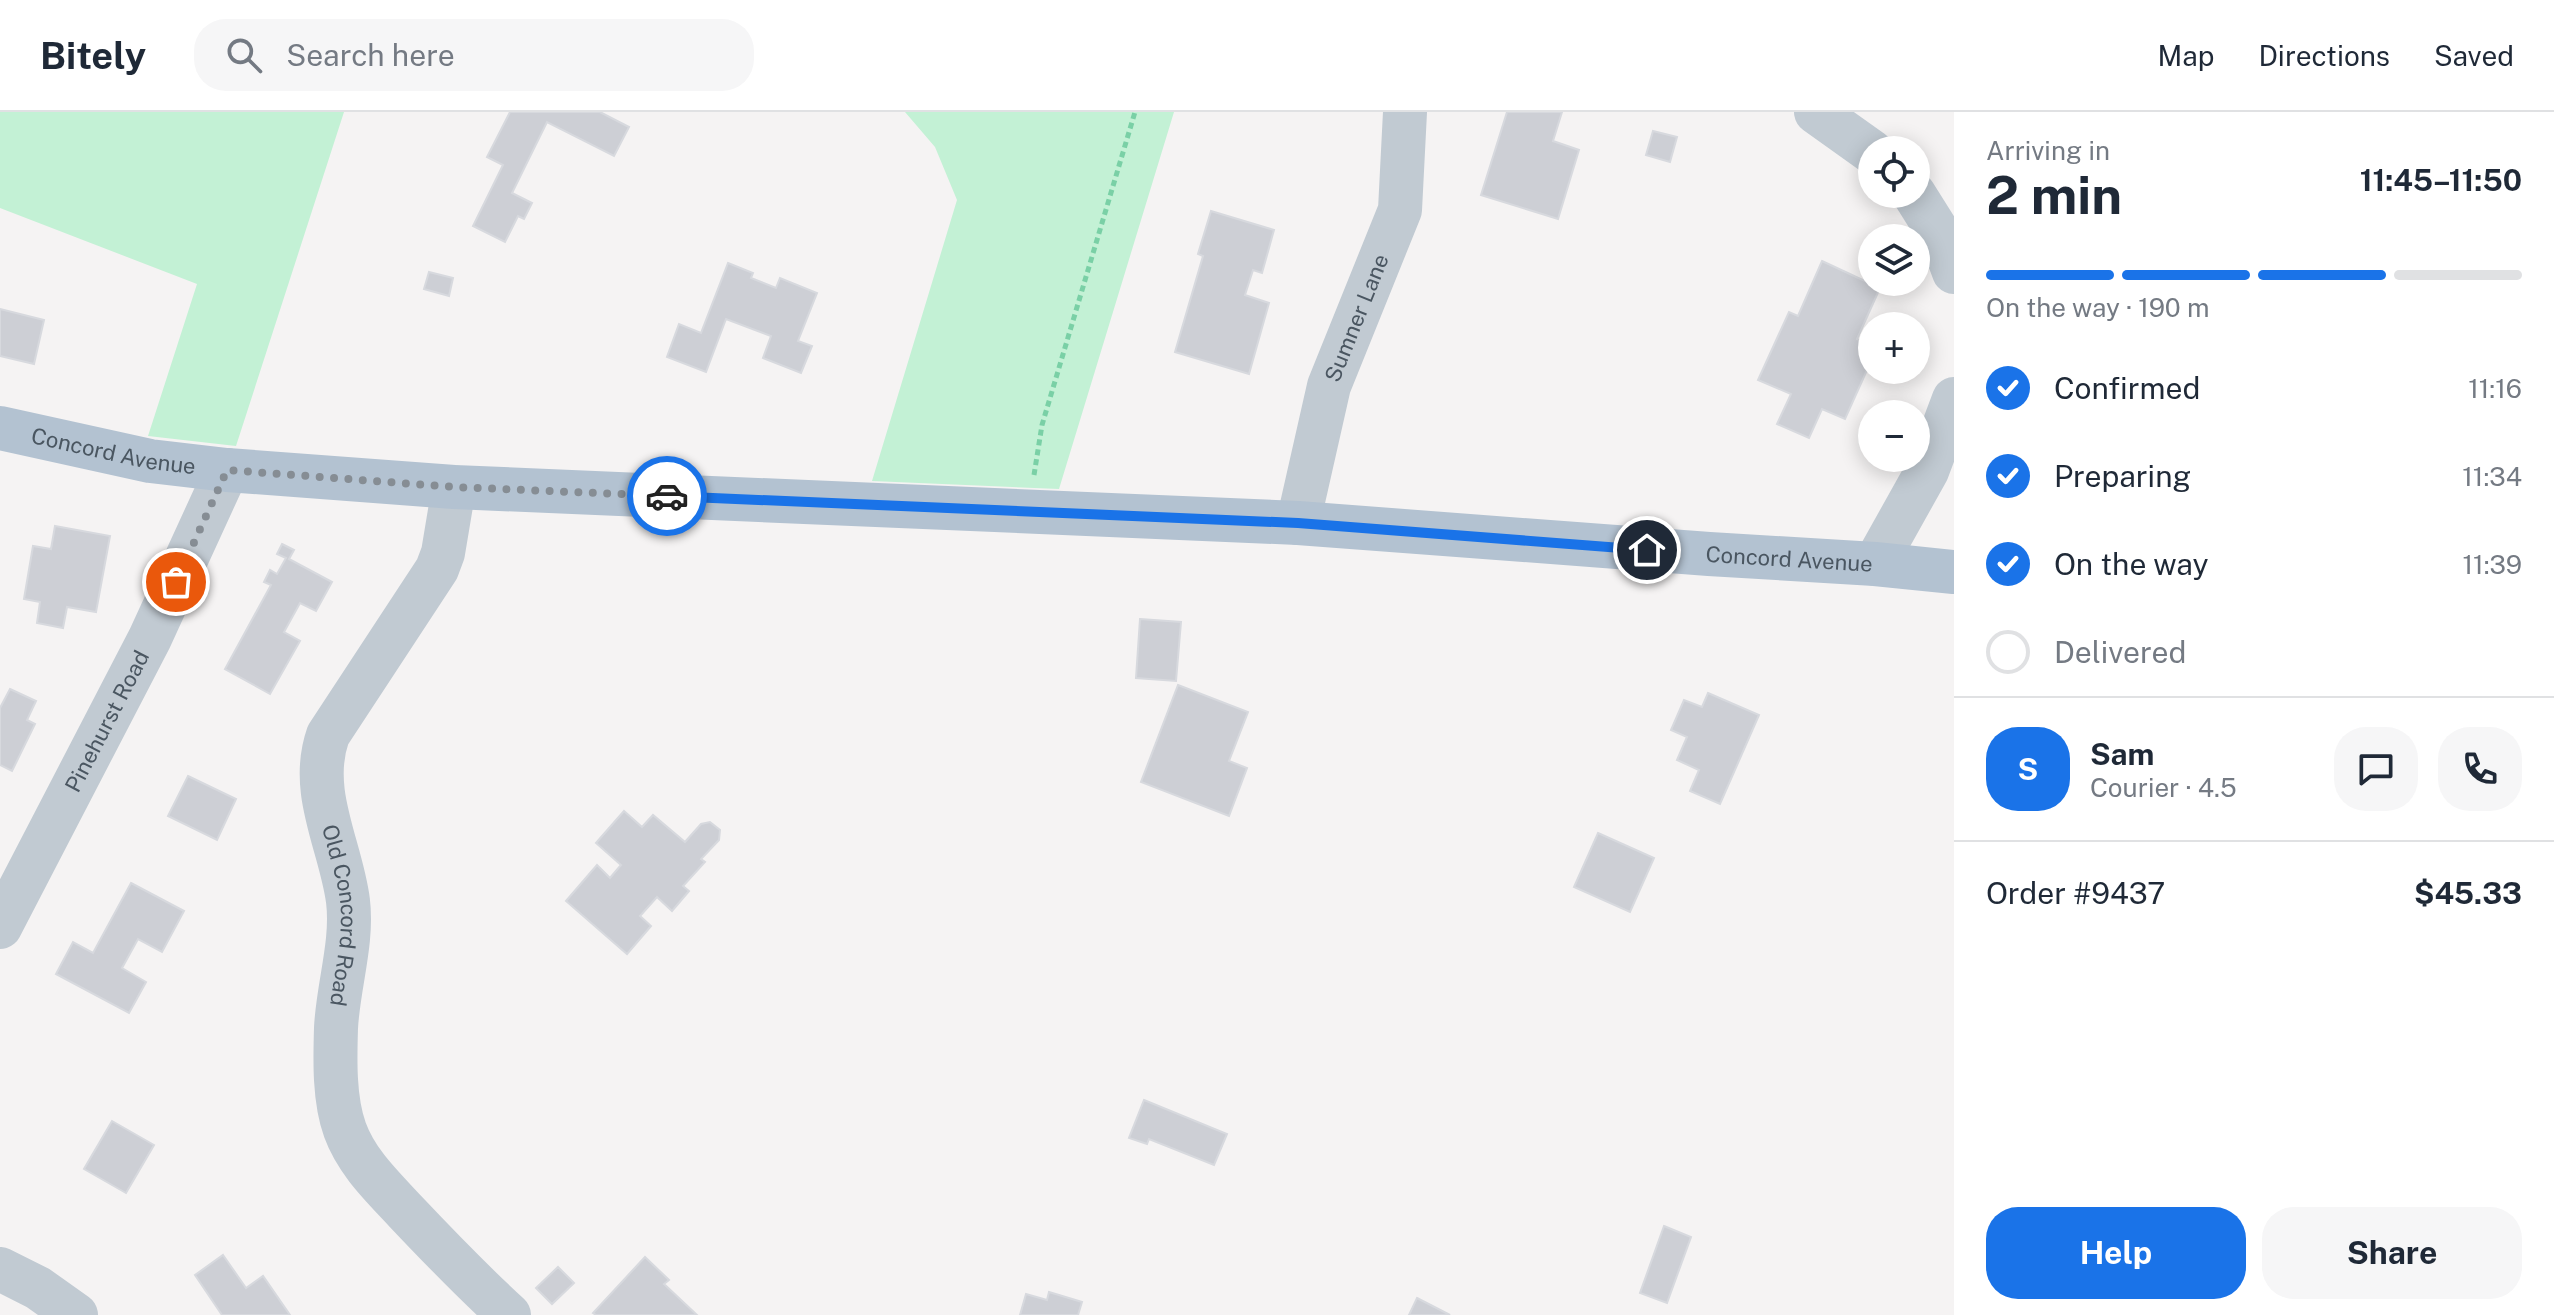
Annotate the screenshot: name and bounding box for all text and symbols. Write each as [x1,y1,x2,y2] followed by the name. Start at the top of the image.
[194,19,754,91] search box
[40,33,146,78] text: Bitely
[222,33,266,77] icon: search
[286,37,455,73] text: Search here
[2158,39,2214,72] text: Map
[2258,39,2390,72] text: Directions
[2434,39,2514,72] text: Saved
[1986,135,2110,166] text: Arriving in
[1858,136,1930,472] map controls
[1858,136,1930,208] button: locate
[2360,162,2522,198] text: 11:45–11:50
[1986,165,2122,226] text: 2 min
[1858,224,1930,296] button: layers
[1319,250,1394,386] street label: Sumner Lane
[1986,292,2210,323] text: On the way · 190 m
[1858,312,1930,384] button: +
[1986,366,2030,410] icon: check
[2054,370,2200,406] text: Confirmed
[2468,373,2522,404] text: 11:16
[1858,400,1930,472] button: −
[29,422,197,479] street label: Concord Avenue
[1986,454,2030,498] icon: check
[627,456,707,536] courier
[2054,458,2191,494] text: Preparing
[2462,461,2522,492] text: 11:34
[645,474,689,518] icon: car
[1613,516,1681,584] pin
[1625,528,1669,572] icon: home
[1705,541,1873,577] street label: Concord Avenue
[1986,542,2030,586] icon: check
[2054,546,2208,582] text: On the way
[142,548,210,616] pin
[2463,549,2522,580] text: 11:39
[154,560,198,604] icon: bag
[2054,634,2186,670] text: Delivered
[59,646,154,796] street label: Pinehurst Road
[2334,727,2418,811] button: chat
[2438,727,2522,811] button: phone
[2090,736,2154,772] text: Sam
[2018,751,2038,787] text: S
[2090,772,2237,803] text: Courier · 4.5
[317,821,362,1008] street label: Old Concord Road
[1986,875,2165,911] text: Order #9437
[2414,875,2522,911] text: $45.33
[1986,1207,2246,1299] button: Help
[2262,1207,2522,1299] button: Share

